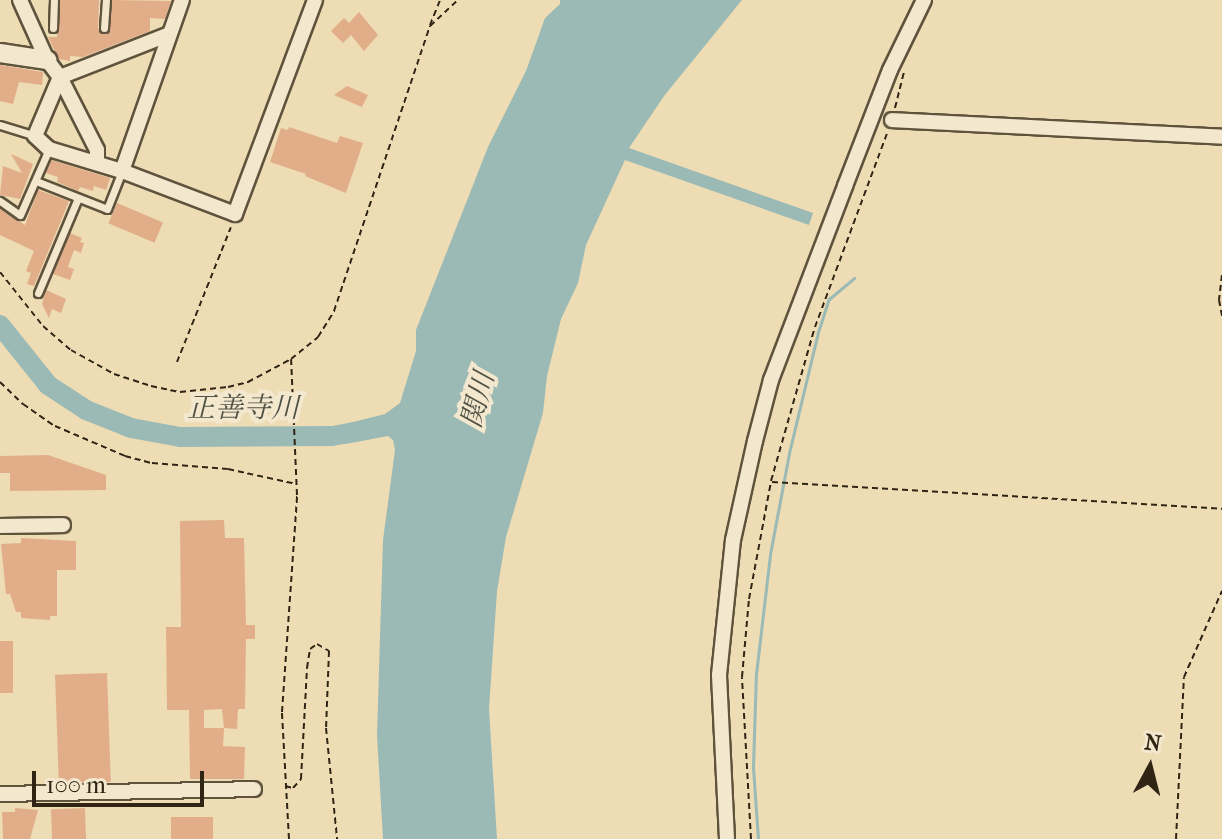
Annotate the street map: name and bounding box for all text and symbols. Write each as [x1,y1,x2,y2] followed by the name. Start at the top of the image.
[455,369,501,431] water label: 関川
[187,391,299,425] water label: 正善寺川
[1110,727,1190,807] north arrow
[1143,729,1163,757] text: N
[36,755,208,805] scale bar
[46,771,106,799] text: 100 m

